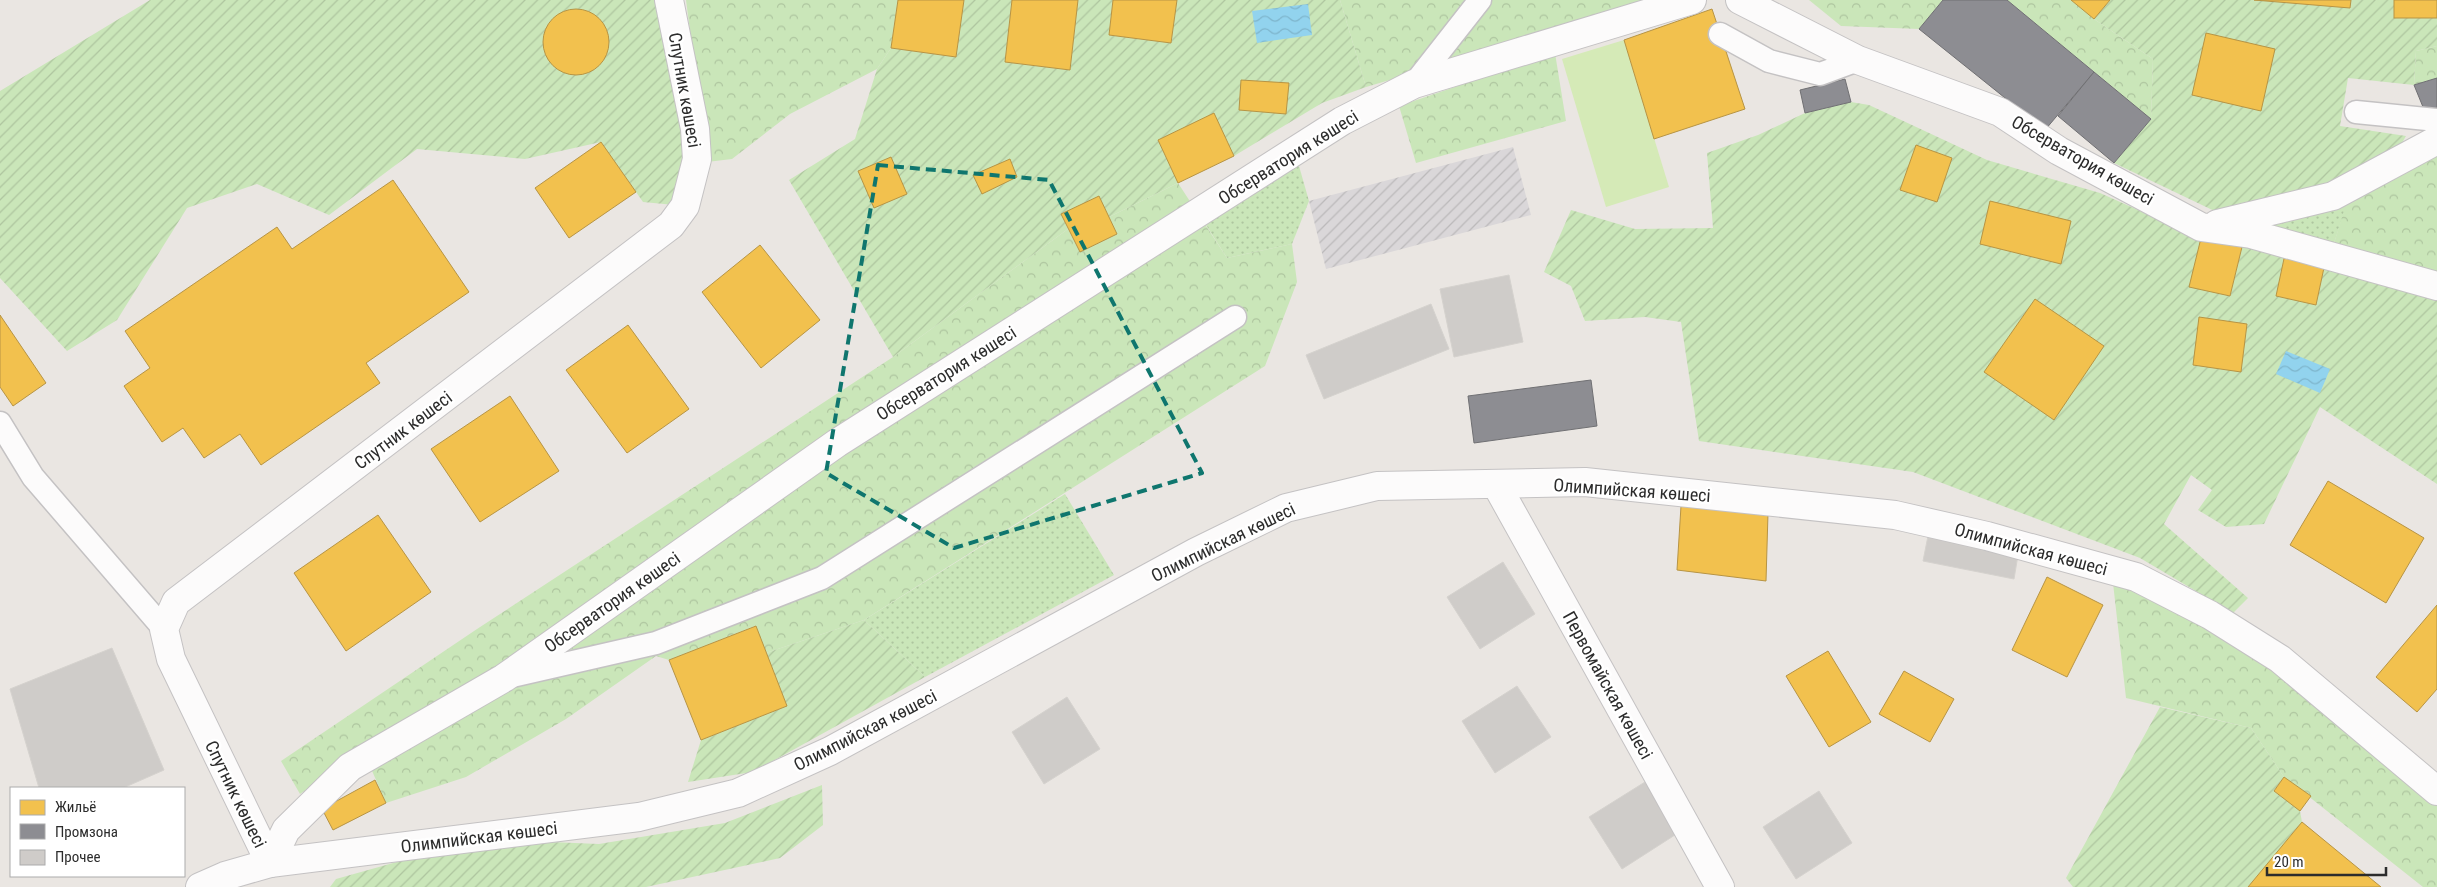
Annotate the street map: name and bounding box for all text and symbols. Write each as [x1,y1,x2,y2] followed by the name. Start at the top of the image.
[665,31,705,149] street label: Спутник көшесі
[1214,105,1362,209] street label: Обсерватория көшесі
[2008,111,2158,209] street label: Обсерватория көшесі
[872,321,1020,425] street label: Обсерватория көшесі
[350,387,456,473] street label: Спутник көшесі
[1553,474,1711,506] street label: Олимпийская көшесі
[1148,498,1298,586] street label: Олимпийская көшесі
[1952,518,2110,580] street label: Олимпийская көшесі
[540,547,684,657] street label: Обсерватория көшесі
[1559,608,1657,762] street label: Первомайская көшесі
[790,685,940,775] street label: Олимпийская көшесі
[201,737,271,851] street label: Спутник көшесі
[10,787,185,877] legend
[55,798,96,816] text: Жильё
[399,817,559,857] street label: Олимпийская көшесі
[55,823,118,841] text: Промзона
[2267,844,2386,876] scale bar
[55,848,101,866] text: Прочее
[2274,853,2304,871] text: 20 m

